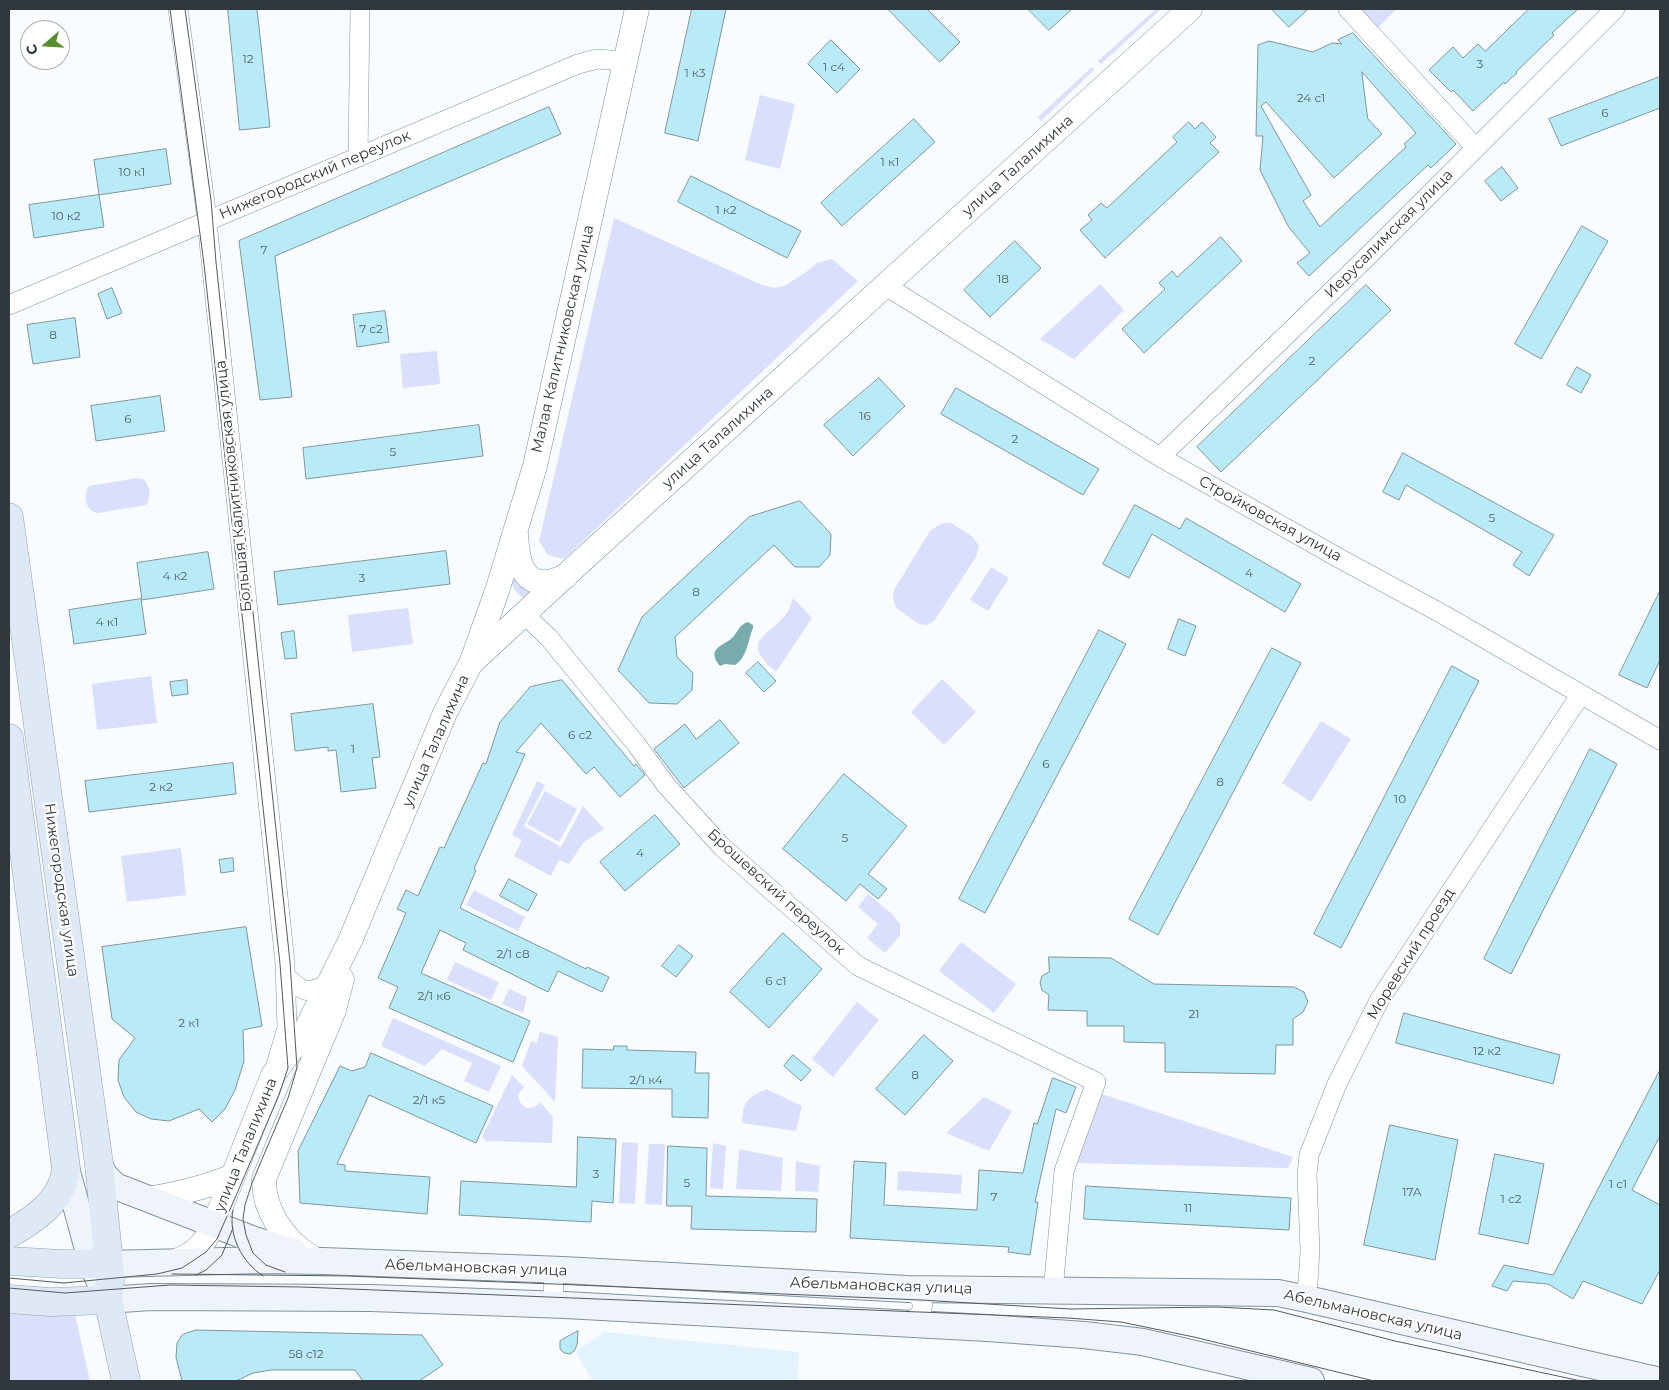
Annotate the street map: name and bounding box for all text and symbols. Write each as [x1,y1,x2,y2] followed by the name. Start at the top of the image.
[20,20,70,70] north arrow
[22,42,42,57] text: С
[242,52,254,66] house number: 12
[1477,57,1483,71] house number: 3
[823,60,845,74] house number: 1 с4
[684,66,706,80] house number: 1 к3
[1297,91,1325,105] house number: 24 с1
[1601,106,1609,120] house number: 6
[959,111,1077,221] street label: улица Талалихина
[217,126,413,224] street label: Нижегородский переулок
[881,155,899,169] house number: 1 к1
[119,165,145,179] house number: 10 к1
[1321,166,1457,302] street label: Иерусалимская улица
[715,203,737,217] house number: 1 к2
[51,209,81,223] house number: 10 к2
[528,223,598,455] street label: Малая Калитниковская улица
[260,243,268,257] house number: 7
[997,272,1009,286] house number: 18
[359,322,383,336] house number: 7 с2
[49,328,57,342] house number: 8
[1309,354,1315,368] house number: 2
[212,359,256,613] street label: Большая Калитниковская улица
[659,383,777,493] street label: улица Талалихина
[859,409,871,423] house number: 16
[124,412,132,426] house number: 6
[1012,432,1018,446] house number: 2
[390,445,396,459] house number: 5
[1195,472,1345,566] street label: Стройковская улица
[1489,511,1495,525] house number: 5
[1245,566,1253,580] house number: 4
[163,569,187,583] house number: 4 к2
[359,571,365,585] house number: 3
[692,585,700,599] house number: 8
[96,615,118,629] house number: 4 к1
[399,672,473,810] street label: улица Талалихина
[568,728,592,742] house number: 6 с2
[351,742,355,756] house number: 1
[1042,757,1050,771] house number: 6
[1216,775,1224,789] house number: 8
[149,780,173,794] house number: 2 к2
[1394,792,1406,806] house number: 10
[40,802,82,978] street label: Нижегородская улица
[703,825,849,959] street label: Брошевский переулок
[842,831,848,845] house number: 5
[636,846,644,860] house number: 4
[1363,885,1459,1023] street label: Моревский проезд
[496,947,530,961] house number: 2/1 с8
[765,974,787,988] house number: 6 с1
[418,989,450,1003] house number: 2/1 к6
[1188,1007,1200,1021] house number: 21
[178,1016,200,1030] house number: 2 к1
[1473,1044,1501,1058] house number: 12 к2
[911,1068,919,1082] house number: 8
[629,1073,663,1087] house number: 2/1 к4
[211,1075,281,1215] street label: улица Талалихина
[413,1093,445,1107] house number: 2/1 к5
[593,1167,599,1181] house number: 3
[684,1176,690,1190] house number: 5
[1609,1177,1627,1191] house number: 1 с1
[1402,1185,1422,1199] house number: 17А
[990,1190,998,1204] house number: 7
[1501,1192,1521,1206] house number: 1 с2
[1184,1201,1192,1215] house number: 11
[384,1256,568,1280] street label: Абельмановская улица
[789,1274,973,1298] street label: Абельмановская улица
[1282,1286,1464,1344] street label: Абельмановская улица
[288,1347,324,1361] house number: 58 с12

